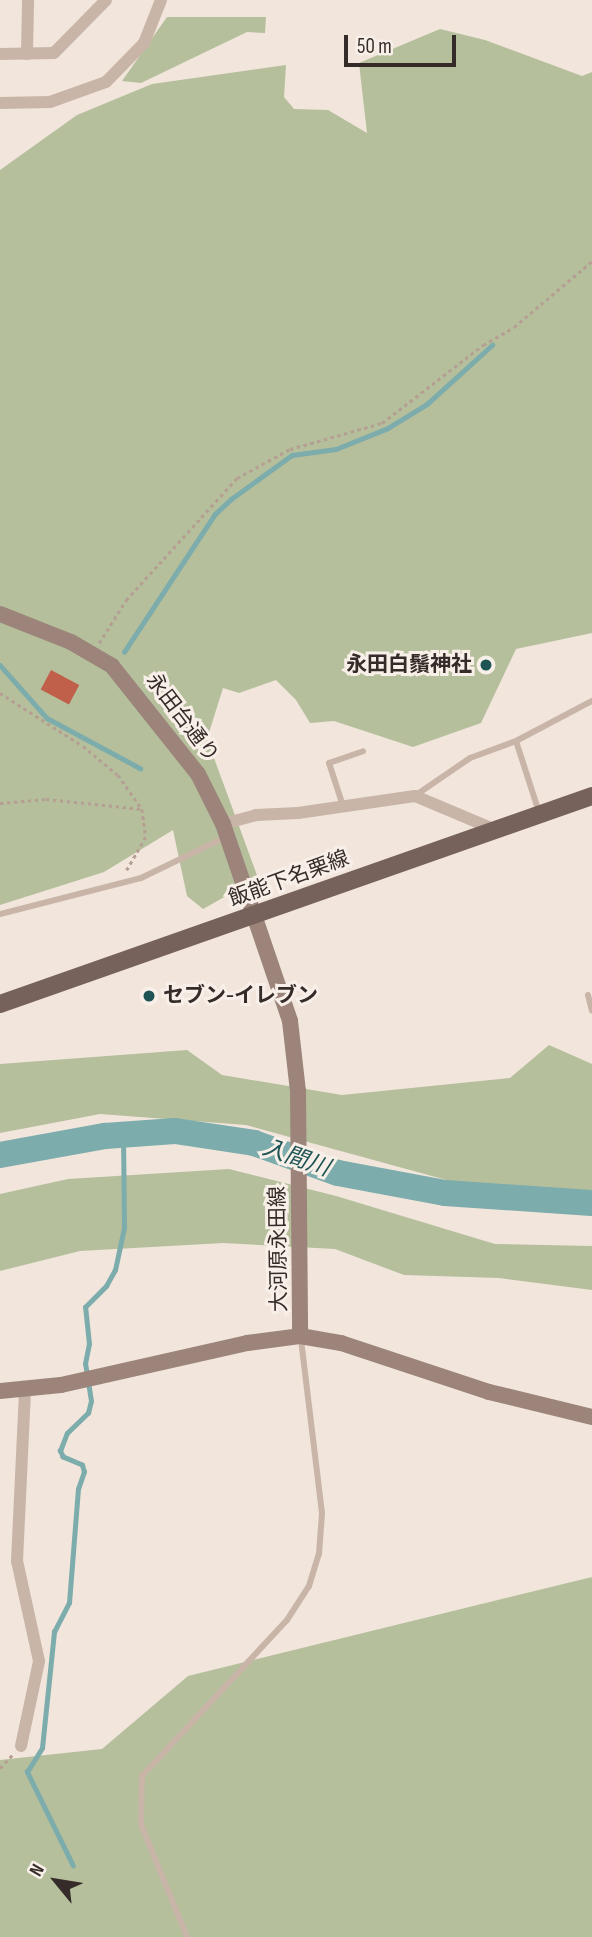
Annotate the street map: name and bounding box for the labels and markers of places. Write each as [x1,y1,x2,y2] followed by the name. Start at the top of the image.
[346,652,472,678] place label: 永田白鬚神社
[478,657,494,673] marker: 永田白鬚神社
[163,983,318,1009] place label: セブン-イレブン
[141,988,157,1004] marker: セブン-イレブン

